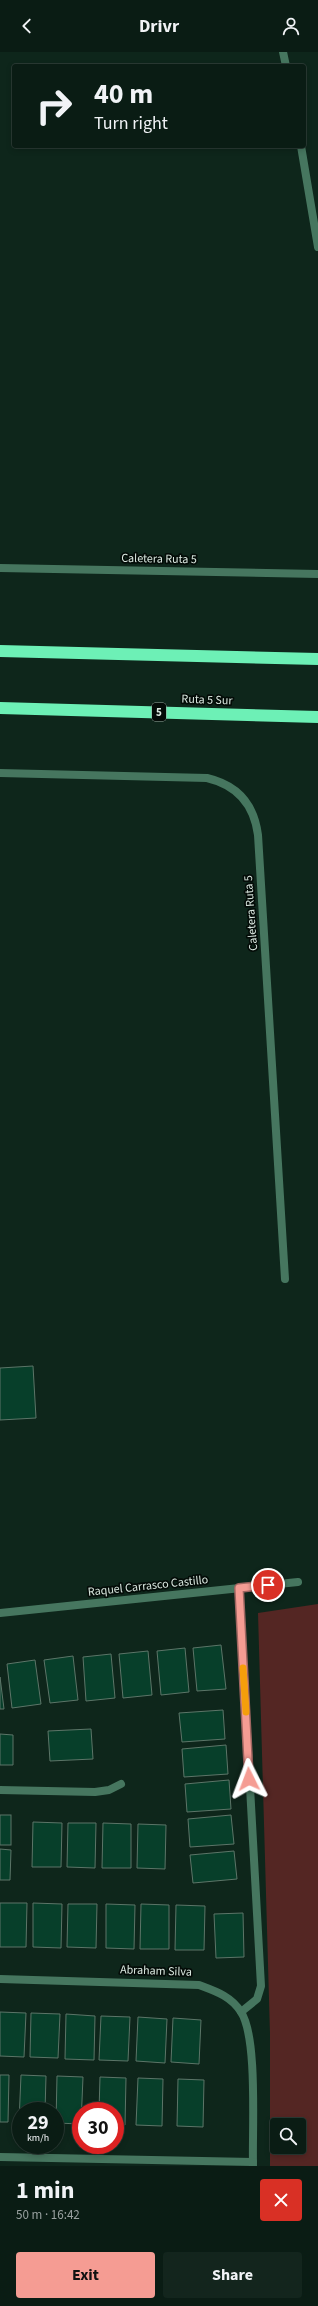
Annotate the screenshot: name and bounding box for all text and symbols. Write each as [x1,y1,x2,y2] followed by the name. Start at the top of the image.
[139,14,179,39] text: Drivr
[16,15,38,37] icon: back
[280,15,302,37] icon: person
[94,74,153,114] text: 40 m
[28,80,80,132] icon: right
[94,111,168,136] text: Turn right
[121,550,197,568] street label: Caletera Ruta 5
[181,691,234,709] street label: Ruta 5 Sur
[152,703,166,721] road number: 5
[240,875,262,951] street label: Caletera Ruta 5
[251,1568,285,1602] pin
[87,1571,209,1601] street label: Raquel Carrasco Castillo
[257,1574,279,1596] icon: arrive
[228,1758,270,1800] position arrow
[120,1961,192,1981] street label: Abraham Silva
[72,2102,124,2154] speed limit sign: 30
[27,2109,49,2137] text: 29
[270,2118,306,2154] map controls
[270,2118,306,2154] button: search
[27,2131,49,2145] text: km/h
[16,2173,74,2208] text: 1 min
[260,2179,302,2221] button: close
[16,2206,80,2224] text: 50 m · 16:42
[16,2252,155,2298] button: Exit
[163,2252,302,2298] button: Share

